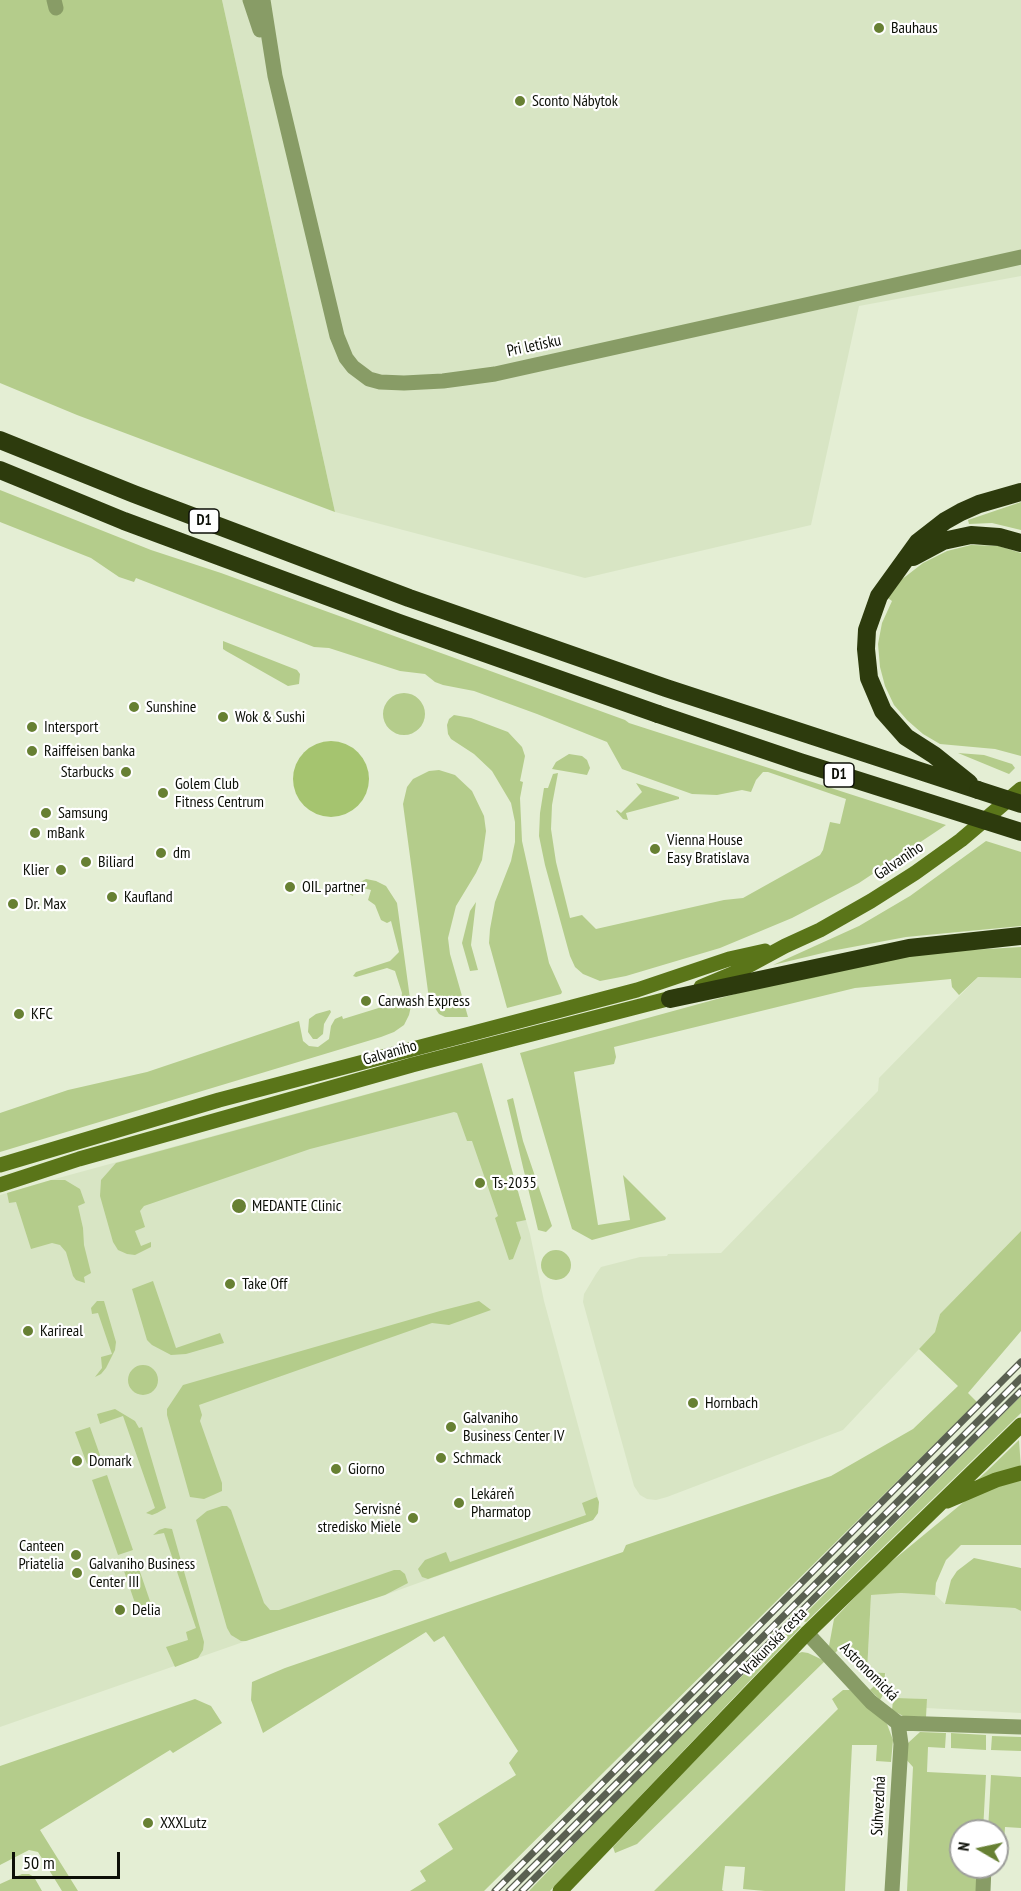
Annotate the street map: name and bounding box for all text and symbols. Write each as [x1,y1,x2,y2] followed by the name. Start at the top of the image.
[891,18,938,38] place label: Bauhaus
[872,21,886,35] marker: Bauhaus
[532,91,618,111] place label: Sconto Nábytok
[513,94,527,108] marker: Sconto Nábytok
[505,331,563,361] street label: Pri letisku
[189,509,219,533] road number: D1
[146,697,196,717] place label: Sunshine
[127,700,141,714] marker: Sunshine
[235,707,305,727] place label: Wok & Sushi
[216,710,230,724] marker: Wok & Sushi
[44,717,98,737] place label: Intersport
[25,720,39,734] marker: Intersport
[44,741,135,761] place label: Raiffeisen banka
[25,744,39,758] marker: Raiffeisen banka
[61,762,114,782] place label: Starbucks
[824,763,854,787] road number: D1
[119,765,133,779] marker: Starbucks
[175,774,264,812] place label: Golem Club Fitness Centrum
[156,786,170,800] marker: Golem Club Fitness Centrum
[58,803,108,823] place label: Samsung
[39,806,53,820] marker: Samsung
[47,823,85,843] place label: mBank
[28,826,42,840] marker: mBank
[667,830,749,868] place label: Vienna House Easy Bratislava
[871,838,927,884] street label: Galvaniho
[648,842,662,856] marker: Vienna House Easy Bratislava
[173,843,190,863] place label: dm
[154,846,168,860] marker: dm
[98,852,134,872] place label: Biliard
[79,855,93,869] marker: Biliard
[23,860,49,880] place label: Klier
[54,863,68,877] marker: Klier
[302,877,365,897] place label: OIL partner
[283,880,297,894] marker: OIL partner
[124,887,173,907] place label: Kaufland
[105,890,119,904] marker: Kaufland
[25,894,66,914] place label: Dr. Max
[6,897,20,911] marker: Dr. Max
[378,991,470,1011] place label: Carwash Express
[359,994,373,1008] marker: Carwash Express
[31,1004,53,1024] place label: KFC
[12,1007,26,1021] marker: KFC
[361,1036,419,1070] street label: Galvaniho
[492,1173,537,1193] place label: Ts-2035
[473,1176,487,1190] marker: Ts-2035
[252,1196,341,1216] place label: MEDANTE Clinic
[230,1197,248,1215] marker: MEDANTE Clinic
[242,1274,287,1294] place label: Take Off
[223,1277,237,1291] marker: Take Off
[40,1321,83,1341] place label: Karireal
[21,1324,35,1338] marker: Karireal
[705,1393,758,1413] place label: Hornbach
[686,1396,700,1410] marker: Hornbach
[463,1408,565,1446] place label: Galvaniho Business Center IV
[444,1420,458,1434] marker: Galvaniho Business Center IV
[453,1448,501,1468] place label: Schmack
[89,1451,132,1471] place label: Domark
[434,1451,448,1465] marker: Schmack
[70,1454,84,1468] marker: Domark
[348,1459,385,1479] place label: Giorno
[329,1462,343,1476] marker: Giorno
[471,1484,531,1522] place label: Lekáreň Pharmatop
[452,1496,466,1510] marker: Lekáreň Pharmatop
[317,1499,401,1537] place label: Servisné stredisko Miele
[406,1511,420,1525] marker: Servisné stredisko Miele
[18,1536,64,1574] place label: Canteen Priatelia
[69,1548,83,1562] marker: Canteen Priatelia
[89,1554,195,1592] place label: Galvaniho Business Center III
[70,1566,84,1580] marker: Galvaniho Business Center III
[132,1600,161,1620] place label: Delia
[113,1603,127,1617] marker: Delia
[737,1604,811,1680] street label: Vrakunská cesta
[836,1639,902,1705] street label: Astronomická
[868,1776,890,1836] street label: Súhvezdná
[160,1813,207,1833] place label: XXXLutz
[141,1816,155,1830] marker: XXXLutz
[949,1819,1009,1879] north arrow
[15,1840,123,1878] scale bar
[953,1841,974,1852] text: N
[23,1851,55,1874] text: 50 m

